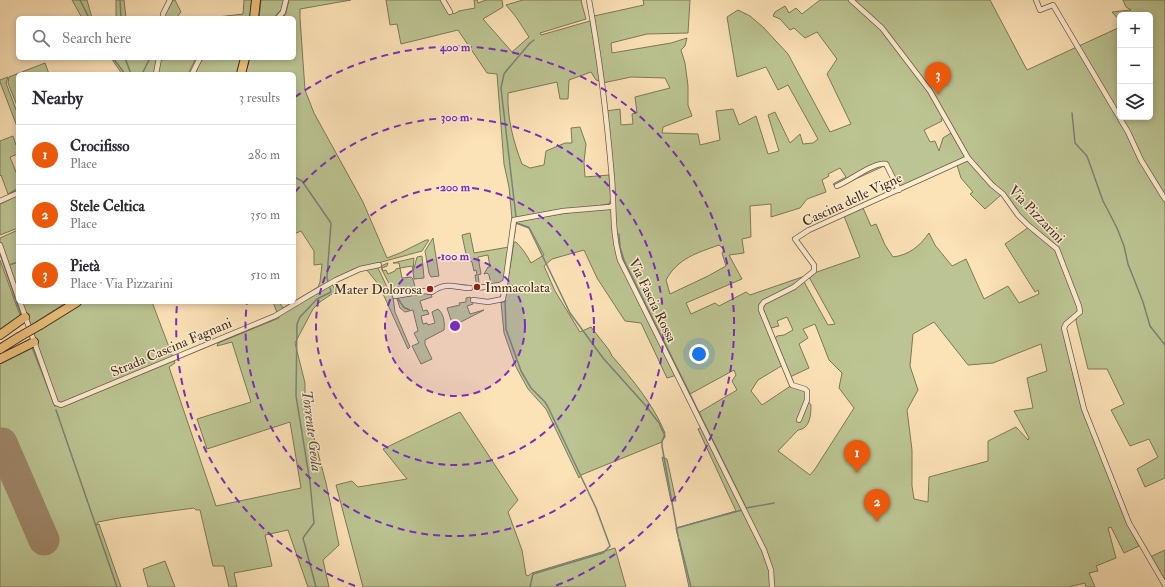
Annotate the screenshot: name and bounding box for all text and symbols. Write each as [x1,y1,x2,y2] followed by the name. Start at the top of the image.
[1117,12,1153,120] map controls
[1117,12,1153,48] button: +
[16,16,296,60] search box
[30,27,52,49] icon: search
[62,29,131,48] text: Search here
[439,40,471,55] text: 400 m
[1117,48,1153,84] button: −
[925,62,951,95] pin: 3
[1117,84,1153,120] button: layers
[32,88,83,109] text: Nearby
[239,90,280,106] text: 3 results
[441,110,470,125] text: 300 m
[70,137,129,156] text: Crocifisso
[43,147,47,163] text: 1
[248,147,280,163] text: 280 m
[70,156,97,172] text: Place
[800,169,905,230] street label: Cascina delle Vigne
[440,180,471,195] text: 200 m
[1005,182,1068,247] street label: Via Pizzarini
[70,197,145,216] text: Stele Celtica
[42,207,48,223] text: 2
[250,207,280,223] text: 350 m
[70,216,97,232] text: Place
[441,249,470,264] text: 100 m
[625,255,680,345] street label: Via Fascia Rossa
[70,257,100,276] text: Pietà
[43,267,48,283] text: 3
[250,267,280,283] text: 510 m
[70,276,173,292] text: Place · Via Pizzarini
[485,279,550,296] place label: Immacolata
[333,281,422,298] place label: Mater Dolorosa
[472,282,482,292] marker: Immacolata
[425,284,435,294] marker: Mater Dolorosa
[108,314,235,381] street label: Strada Cascina Fagnani
[448,319,462,333] centre of rings
[689,344,709,364] your location
[297,389,326,473] water label: Torrente Geola
[844,440,870,473] pin: 1
[864,489,890,522] pin: 2

